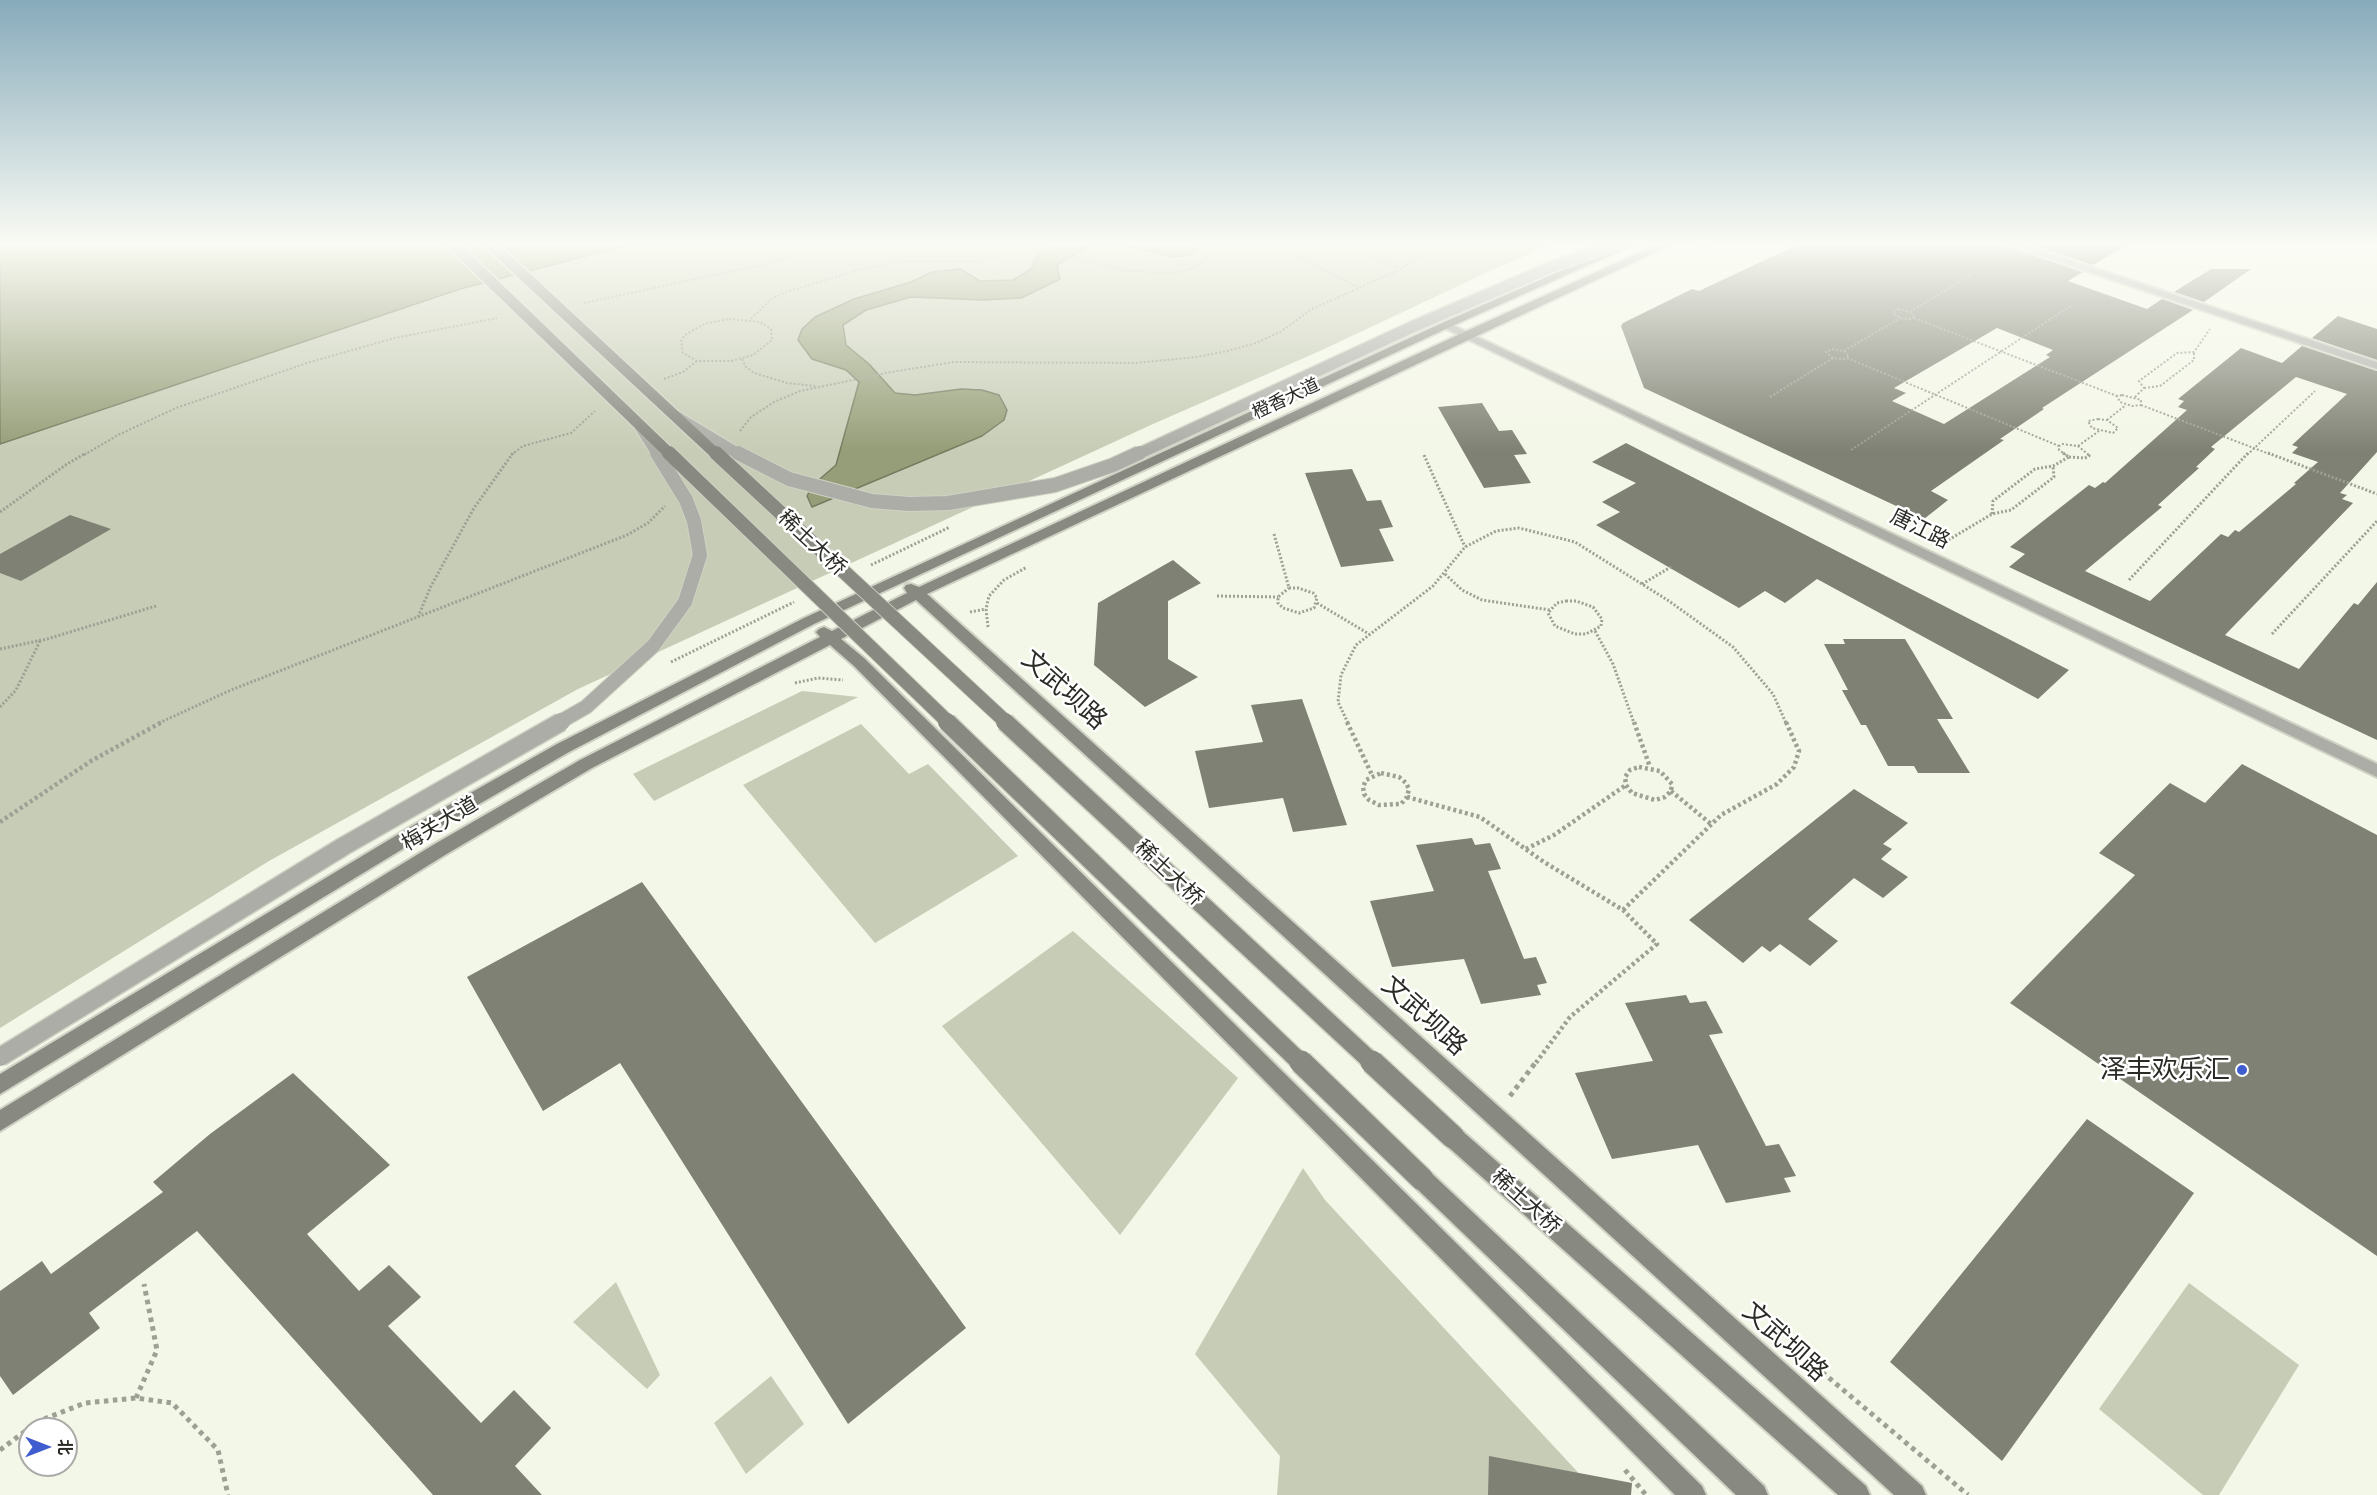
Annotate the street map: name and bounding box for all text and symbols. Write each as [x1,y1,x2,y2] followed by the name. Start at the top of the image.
[1249,374,1323,424] street label: 橙香大道
[1886,504,1954,554] street label: 唐江路
[773,505,851,581] street label: 稀土大桥
[1015,644,1113,736] street label: 文武坝路
[398,792,482,856] street label: 梅关大道
[1130,835,1208,911] street label: 稀土大桥
[1375,970,1473,1062] street label: 文武坝路
[2100,1054,2230,1086] place label: 泽丰欢乐汇
[2235,1063,2249,1077] marker: 泽丰欢乐汇
[1486,1165,1566,1239] street label: 稀土大桥
[1736,1296,1834,1388] street label: 文武坝路
[18,1417,78,1477] north arrow
[56,1439,72,1455] text: 北

